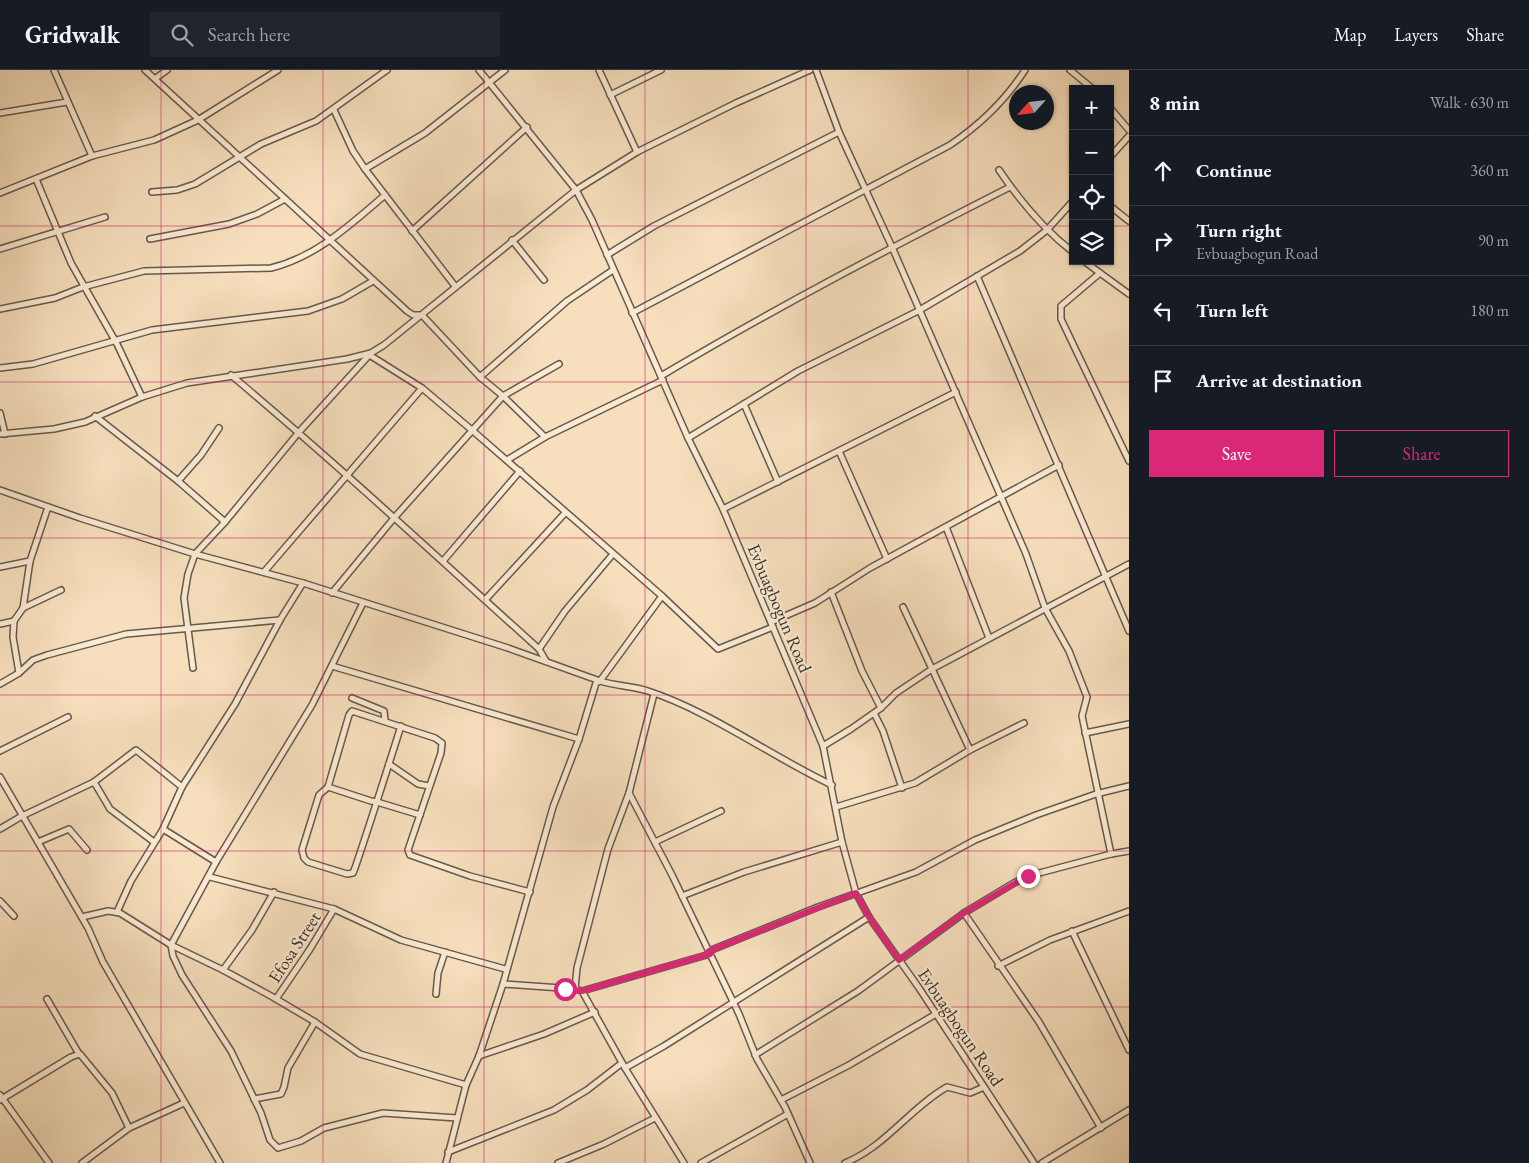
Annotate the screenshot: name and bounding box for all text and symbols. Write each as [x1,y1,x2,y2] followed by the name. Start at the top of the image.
[150,12,500,57] search box
[25,19,120,50] text: Gridwalk
[168,21,196,49] icon: search
[208,22,290,47] text: Search here
[1334,23,1366,46] text: Map
[1394,23,1438,46] text: Layers
[1466,23,1504,46] text: Share
[1009,85,1054,130] north arrow
[1069,85,1114,265] map controls
[1069,85,1114,130] button: +
[1149,89,1200,116] text: 8 min
[1430,92,1509,113] text: Walk · 630 m
[1069,130,1114,175] button: −
[1149,157,1177,185] icon: ahead
[1196,158,1271,183] text: Continue
[1470,160,1509,181] text: 360 m
[1069,175,1114,220] button: locate
[1196,218,1282,243] text: Turn right
[1069,220,1114,265] button: layers
[1149,227,1177,255] icon: right
[1478,230,1509,251] text: 90 m
[1196,243,1318,264] text: Evbuagbogun Road
[1149,297,1177,325] icon: left
[1196,298,1268,323] text: Turn left
[1470,300,1509,321] text: 180 m
[1149,367,1177,395] icon: arrive
[1196,368,1362,393] text: Arrive at destination
[1149,430,1324,477] button: Save
[1334,430,1509,477] button: Share
[743,540,818,677] street label: Evbuagbogun Road
[1017,865,1040,888] route end
[262,907,326,987] street label: Efosa Street
[913,964,1009,1091] street label: Evbuagbogun Road
[554,978,577,1001] route start

